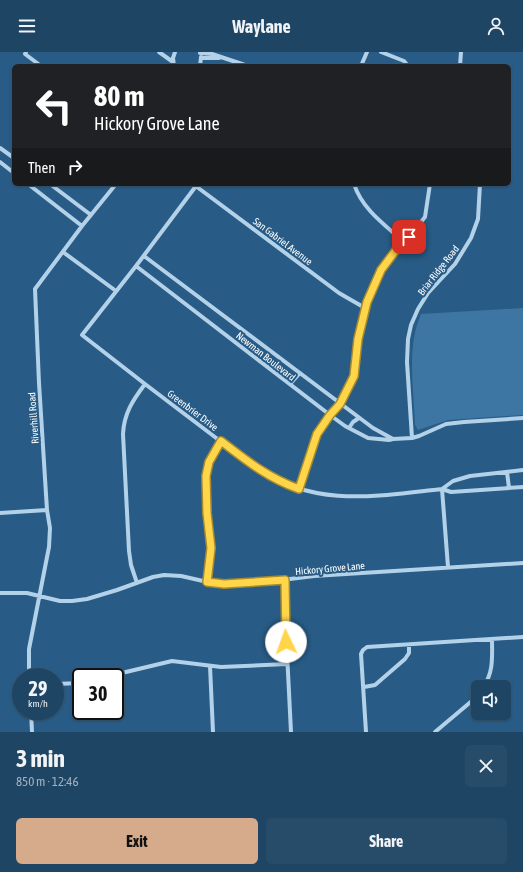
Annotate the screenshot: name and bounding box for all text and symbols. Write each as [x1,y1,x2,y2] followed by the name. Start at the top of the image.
[16,15,38,37] icon: menu
[485,15,507,37] icon: person
[232,16,291,37] text: Waylane
[28,80,80,132] icon: left
[94,80,144,112] text: 80 m
[94,113,220,134] text: Hickory Grove Lane
[64,156,86,178] icon: right
[28,159,56,176] text: Then
[251,216,315,268] street label: San Gabriel Avenue
[392,220,426,254] pin
[398,226,420,248] icon: arrive
[416,243,461,297] street label: Briar Ridge Road
[234,330,298,383] street label: Newman Boulevard
[165,388,220,433] street label: Greenbrier Drive
[26,392,41,444] street label: Riverhill Road
[295,560,366,577] street label: Hickory Grove Lane
[265,621,307,663] position arrow
[72,668,124,720] speed limit sign: 30
[29,677,47,700] text: 29
[471,680,511,720] map controls
[471,680,511,720] button: sound
[28,698,48,709] text: km/h
[16,745,65,772] text: 3 min
[465,745,507,787] button: close
[16,774,79,789] text: 850 m · 12:46
[16,818,258,864] button: Exit
[266,818,507,864] button: Share

